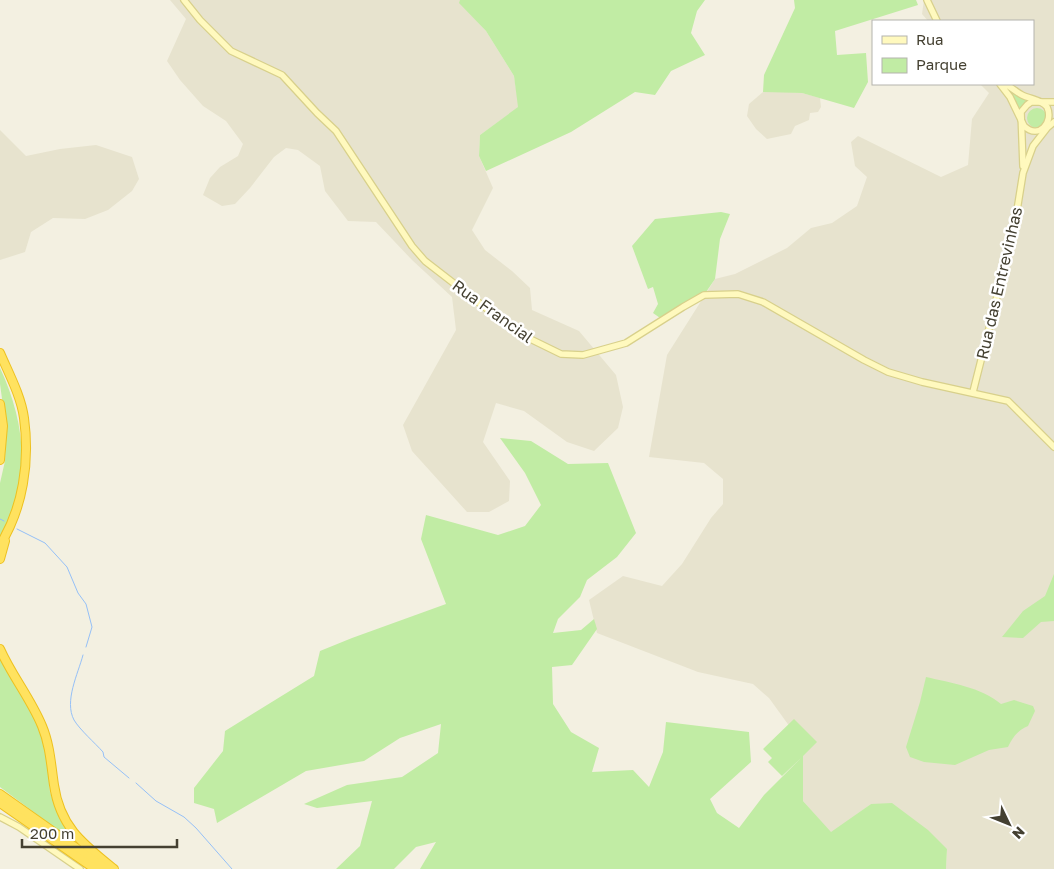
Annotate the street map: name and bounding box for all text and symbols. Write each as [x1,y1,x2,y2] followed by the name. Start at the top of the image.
[872,20,1034,85] legend
[916,30,943,48] text: Rua
[916,55,967,73] text: Parque
[972,205,1026,361] street label: Rua das Entrevinhas
[449,275,537,347] street label: Rua Francial
[984,799,1034,849] north arrow
[22,816,178,848] scale bar
[30,824,74,842] text: 200 m
[1009,824,1029,843] text: N

